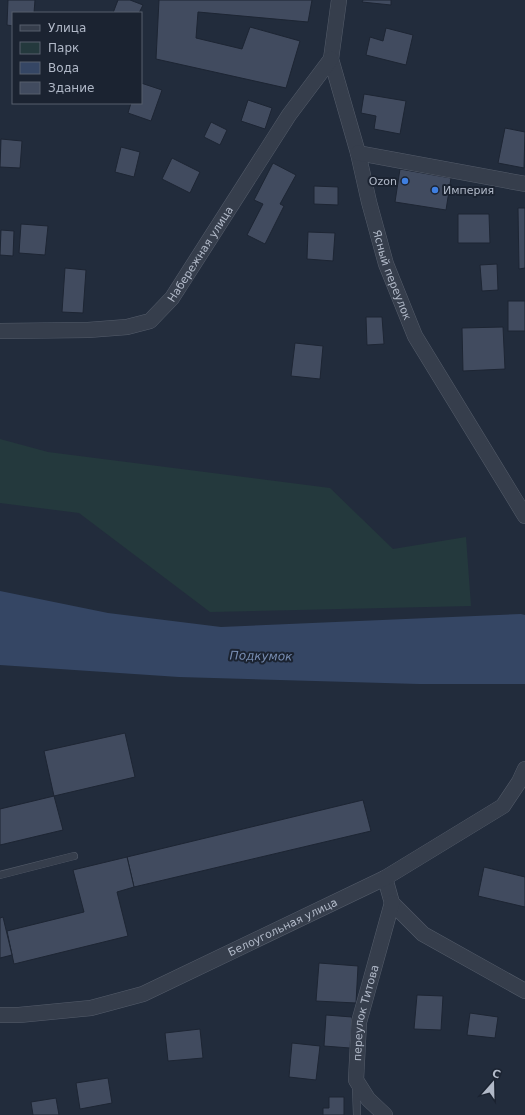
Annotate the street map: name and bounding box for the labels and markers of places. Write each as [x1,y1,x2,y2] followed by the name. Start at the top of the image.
[369,175,397,188] place label: Ozon
[400,176,410,186] marker: Ozon
[443,184,494,197] place label: Империя
[430,185,440,195] marker: Империя

